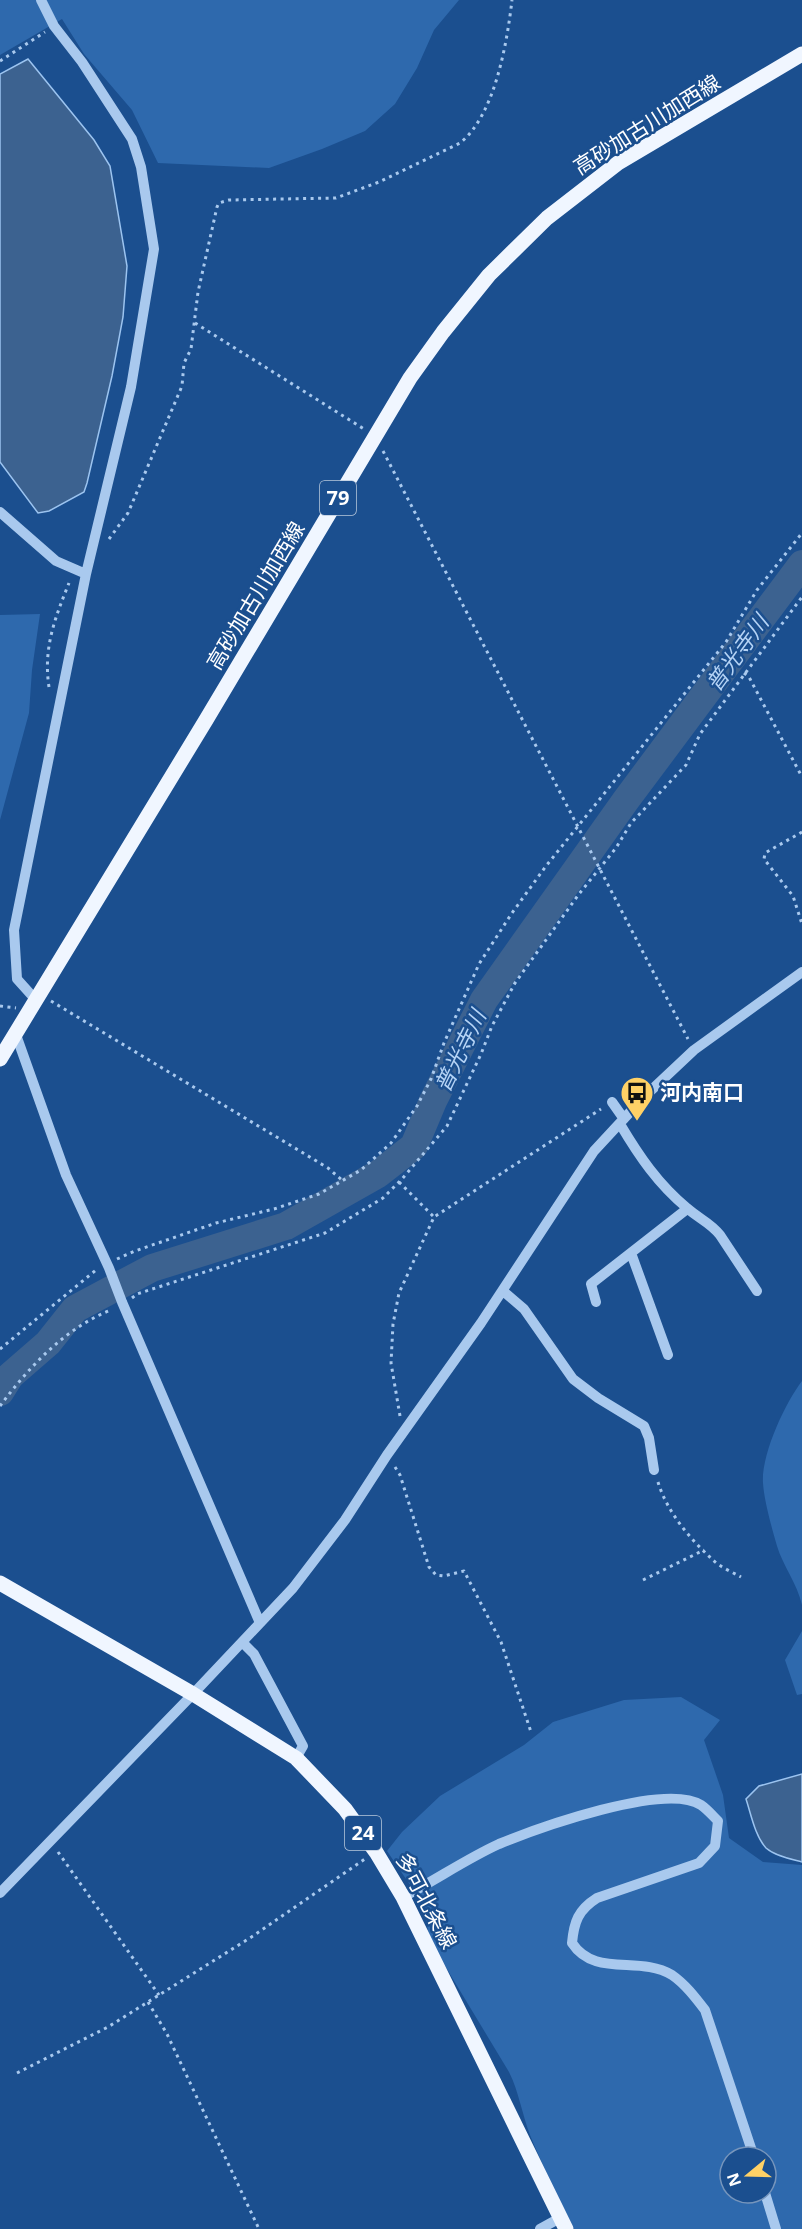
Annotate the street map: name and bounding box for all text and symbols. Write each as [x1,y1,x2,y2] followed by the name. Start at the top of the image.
[568,68,725,181] street label: 高砂加古川加西線
[320,481,356,515] road number: 79
[200,516,310,675] street label: 高砂加古川加西線
[698,606,775,697] water label: 普光寺川
[426,1003,493,1097] water label: 普光寺川
[619,1075,655,1122] bus stop icon: 河内南口
[660,1078,744,1106] place label: 河内南口
[345,1816,381,1850] road number: 24
[390,1848,464,1953] street label: 多可北条線
[718,2145,778,2205] north arrow
[721,2170,746,2190] text: N

